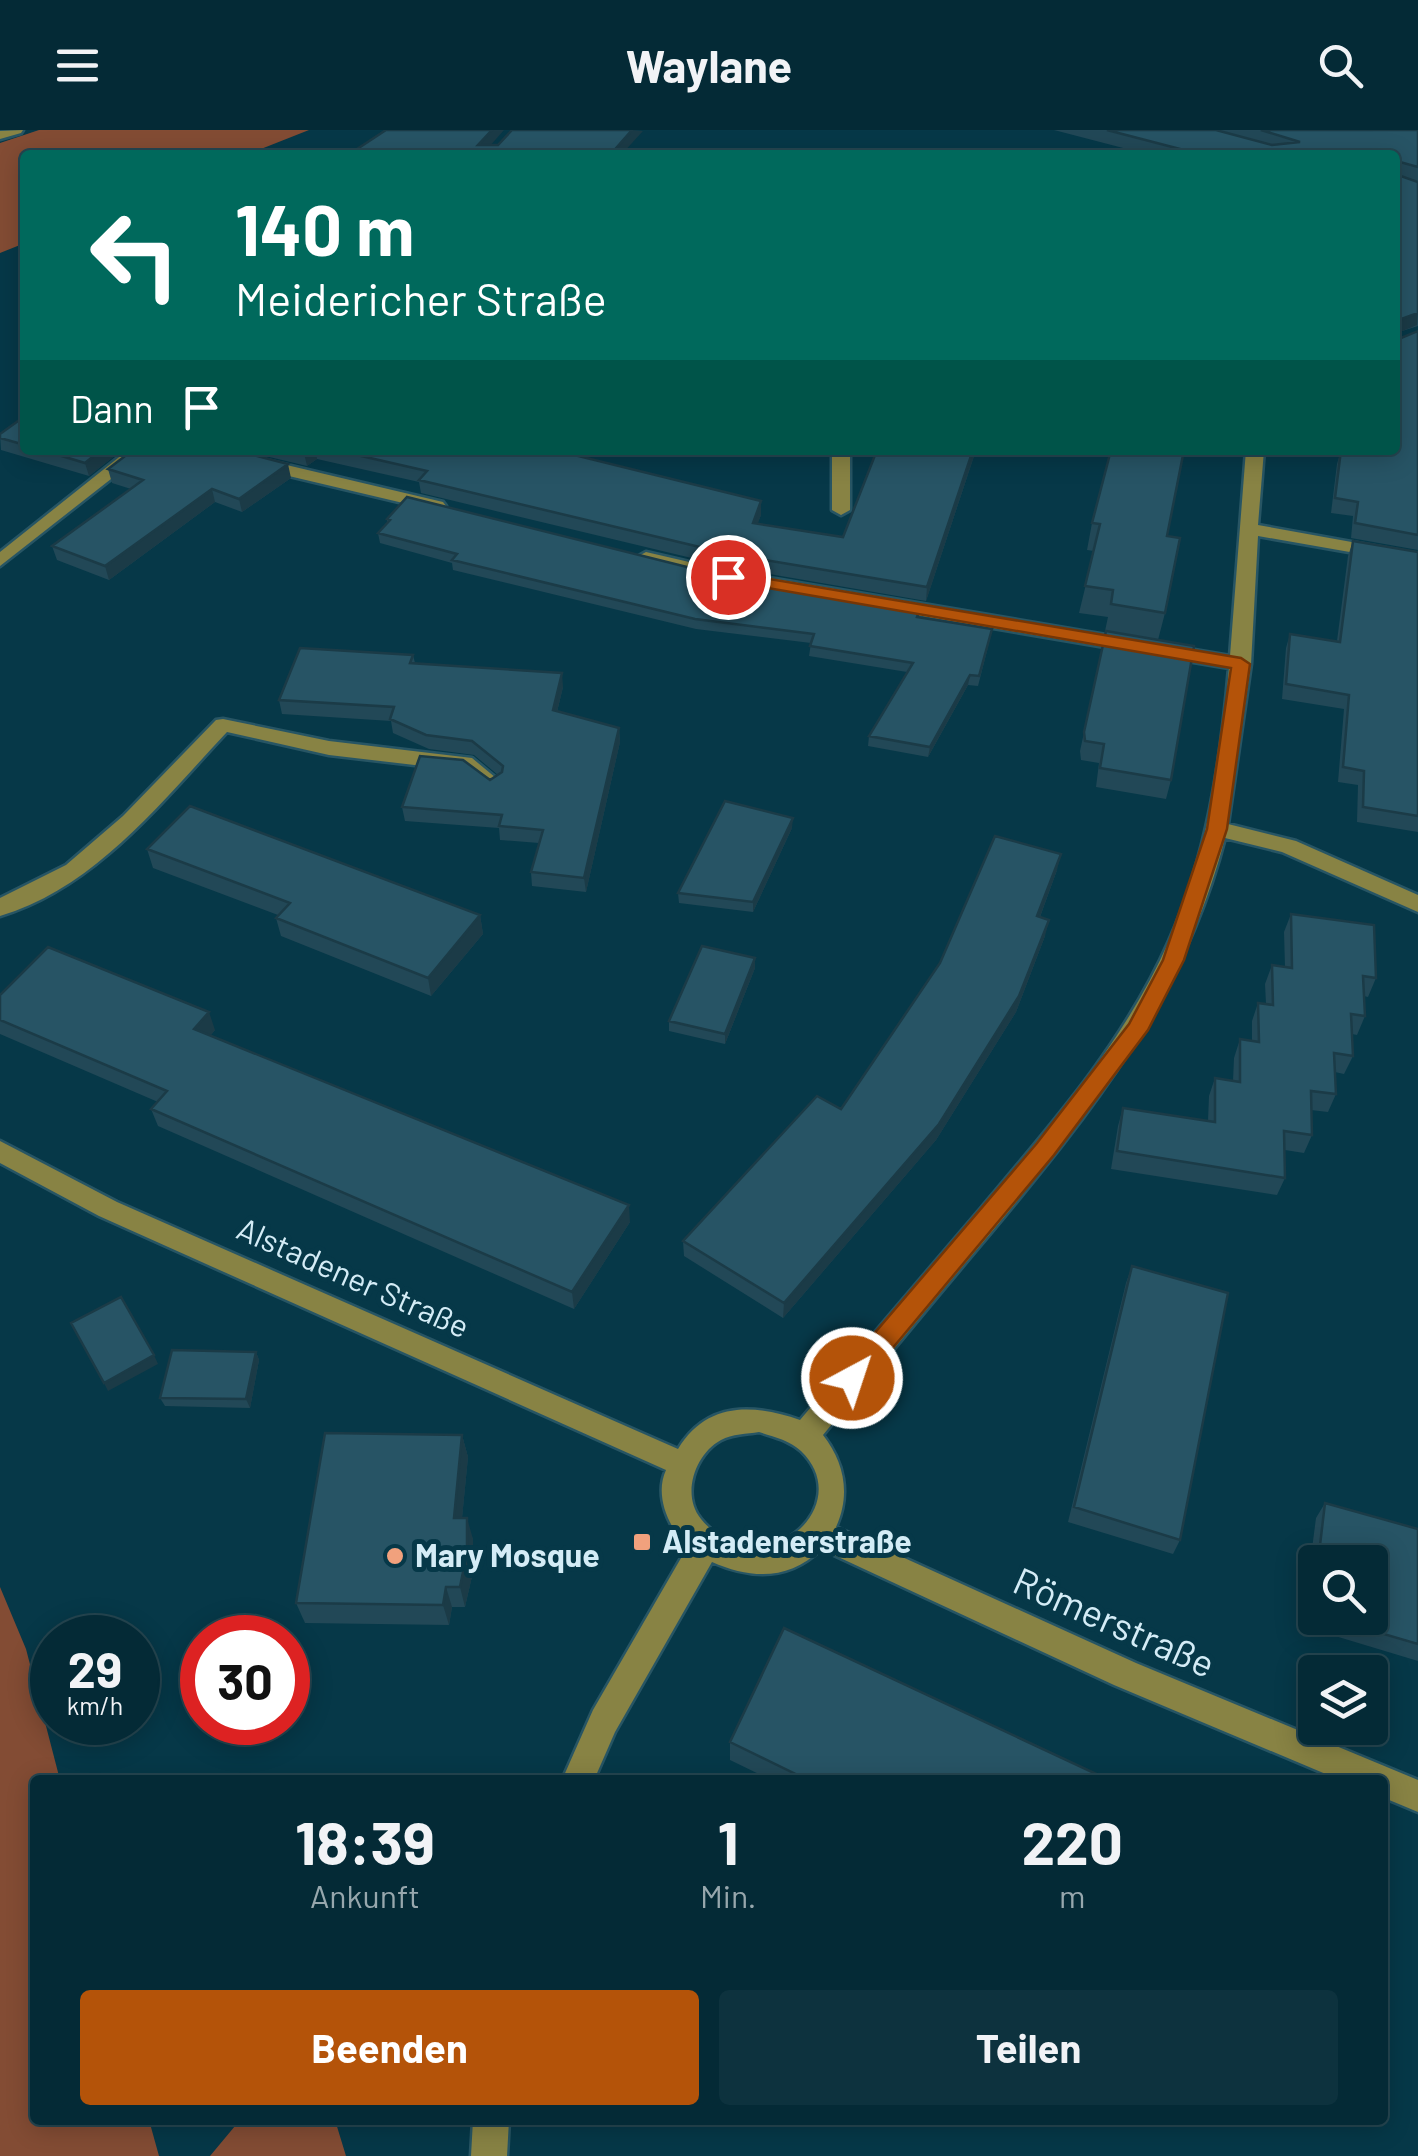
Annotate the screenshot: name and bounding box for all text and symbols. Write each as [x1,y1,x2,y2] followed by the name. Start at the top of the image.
[50,38,105,93] icon: menu
[626,38,792,92] text: Waylane
[1313,38,1368,93] icon: search
[235,186,414,270] text: 140 m
[70,190,200,320] icon: left
[235,271,607,325] text: Meidericher Straße
[174,380,229,435] icon: arrive
[70,385,154,431] text: Dann
[686,535,771,620] pin
[701,550,756,605] icon: arrive
[232,1208,476,1344] street label: Alstadener Straße
[800,1326,904,1430] position arrow
[662,1521,912,1559] place label: Alstadenerstraße
[631,1531,653,1553] marker: Alstadenerstraße
[415,1535,600,1573] place label: Mary Mosque
[384,1545,406,1567] marker: Mary Mosque
[1298,1545,1388,1745] map controls
[1298,1545,1388,1635] button: search
[1007,1556,1223,1686] street label: Römerstraße
[180,1615,310,1745] speed limit sign: 30
[68,1638,122,1698] text: 29
[1298,1655,1388,1745] button: layers
[67,1690,123,1720] text: km/h
[295,1805,435,1877] text: 18:39
[718,1805,739,1877] text: 1
[1022,1805,1123,1877] text: 220
[310,1876,420,1914] text: Ankunft
[700,1876,756,1914] text: Min.
[1059,1876,1085,1914] text: m
[80,1990,699,2105] button: Beenden
[719,1990,1338,2105] button: Teilen

